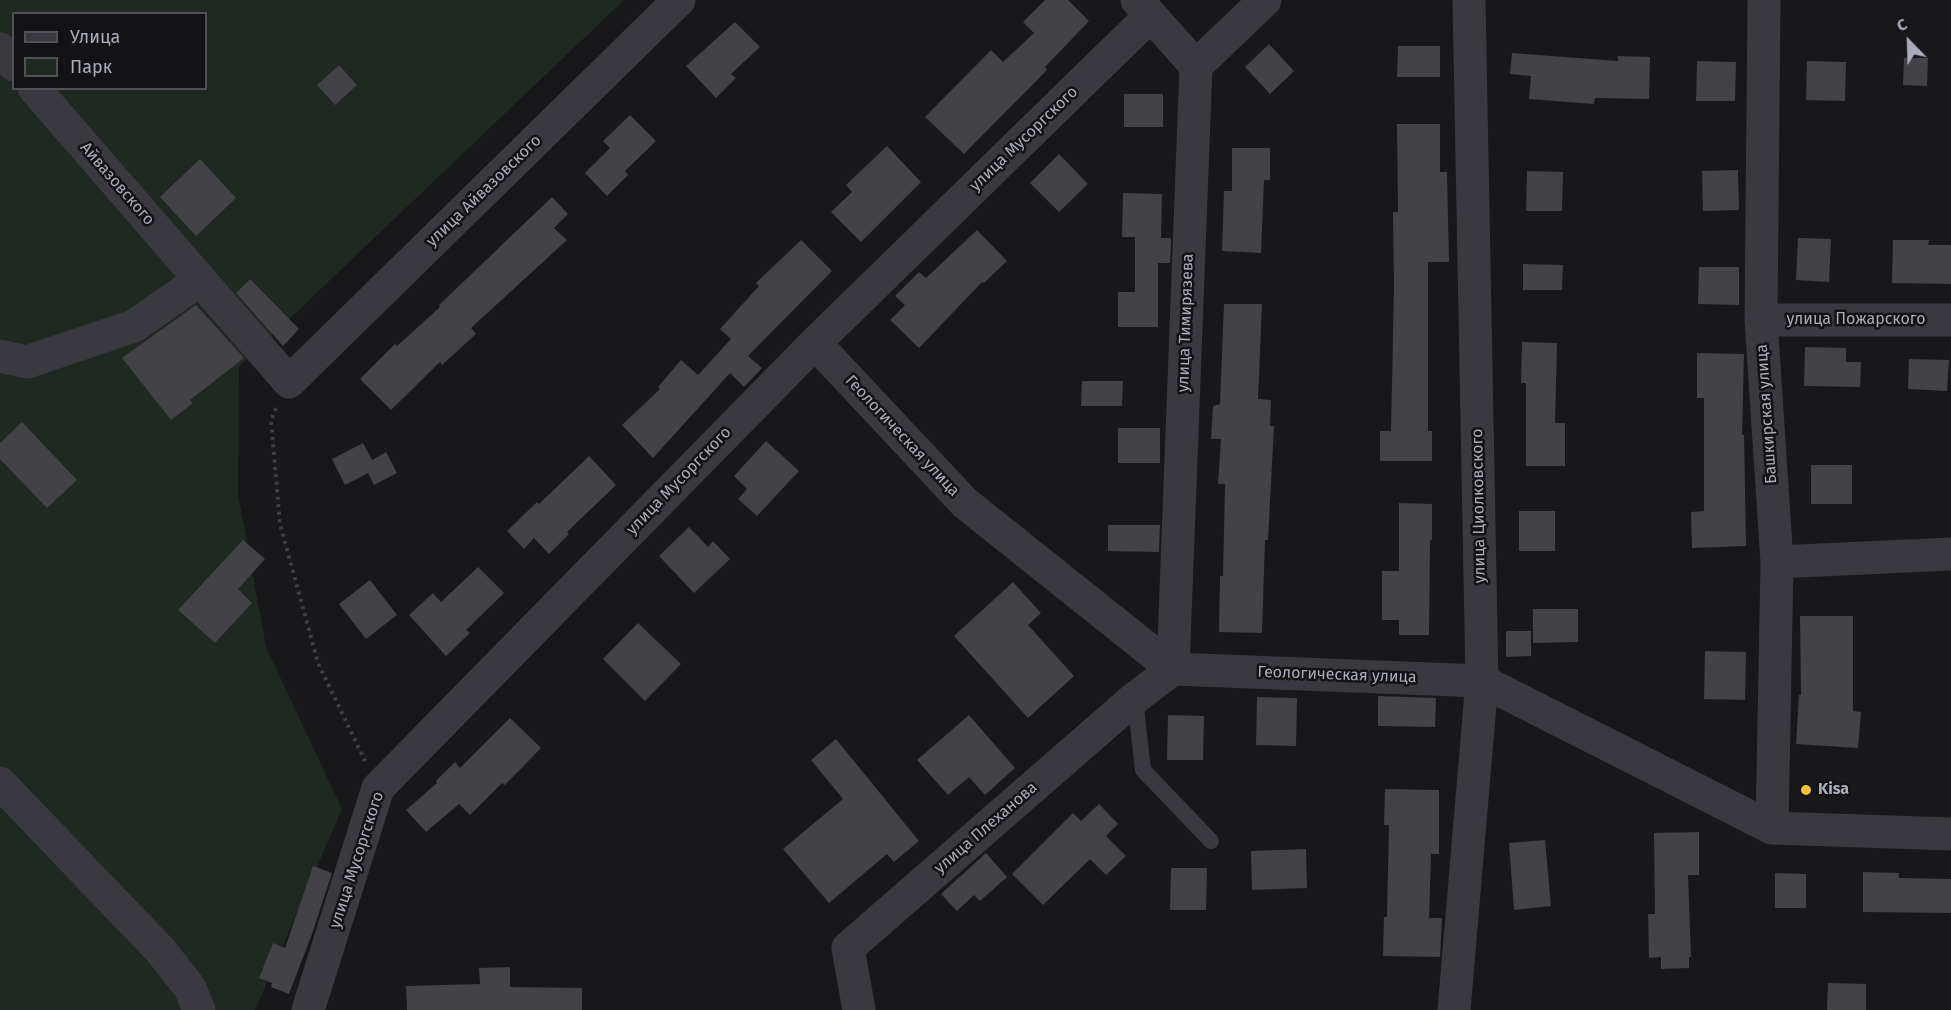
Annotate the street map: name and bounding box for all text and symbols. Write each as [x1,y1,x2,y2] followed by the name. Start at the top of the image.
[12,12,207,90] legend
[1879,12,1939,72] north arrow
[1894,14,1910,36] text: С
[70,26,120,48] text: Улица
[70,56,112,78] text: Парк
[966,83,1082,195] street label: улица Мусоргского
[423,131,545,251] street label: улица Айвазовского
[76,139,158,229] street label: Айвазовского
[1174,253,1198,393] street label: улица Тимирязева
[1786,310,1926,330] street label: улица Пожарского
[1753,343,1781,485] street label: Башкирская улица
[841,371,963,501] street label: Геологическая улица
[623,423,735,539] street label: улица Мусоргского
[1468,428,1490,584] street label: улица Циолковского
[1257,663,1417,687] street label: Геологическая улица
[931,778,1041,878] street label: улица Плеханова
[1818,780,1849,800] place label: Kisa
[1799,783,1813,797] marker: Kisa
[326,789,388,931] street label: улица Мусоргского

